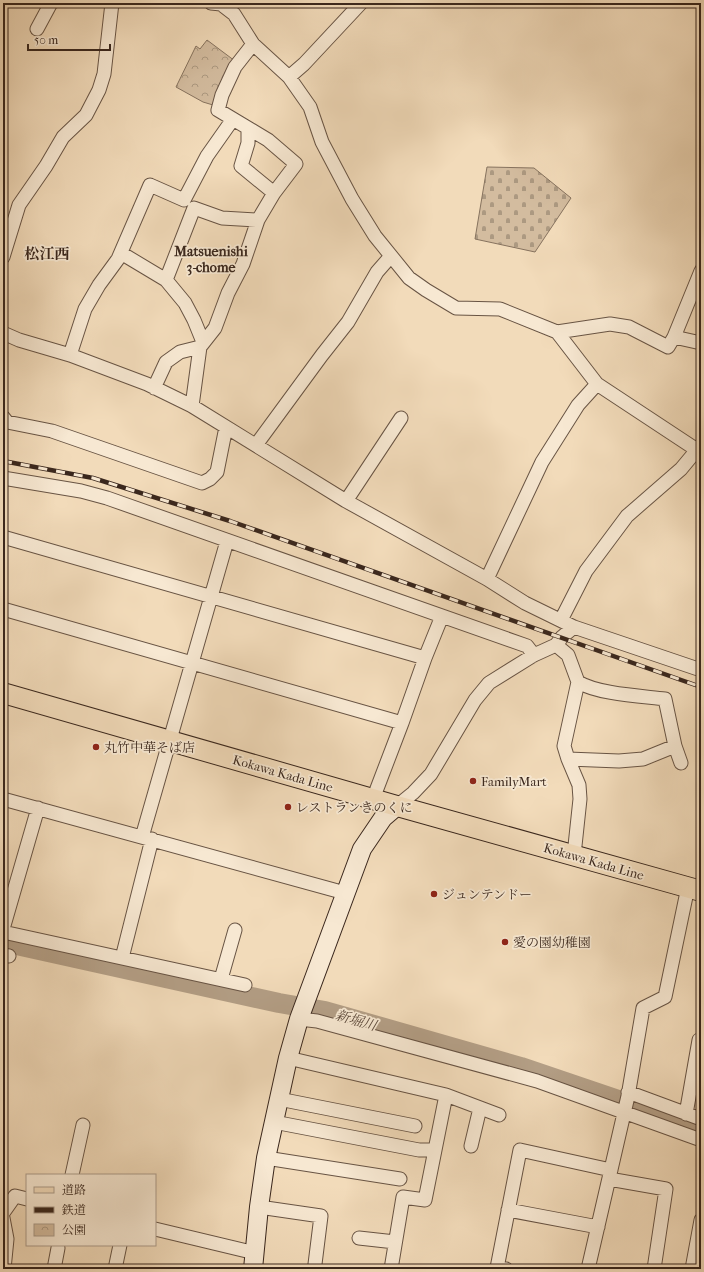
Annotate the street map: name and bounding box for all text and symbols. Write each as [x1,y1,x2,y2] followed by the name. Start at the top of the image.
[28,26,110,52] scale bar
[34,33,58,47] text: 50 m
[173,243,249,276] district label: Matsuenishi 3-chome
[24,245,70,263] district label: 松江西
[104,740,195,755] place label: 丸竹中華そば店
[91,742,101,752] marker: 丸竹中華そば店
[231,752,335,795] street label: Kokawa Kada Line
[481,774,547,789] place label: FamilyMart
[468,776,478,786] marker: FamilyMart
[296,800,413,815] place label: レストランきのくに
[283,802,293,812] marker: レストランきのくに
[542,840,646,883] street label: Kokawa Kada Line
[442,887,532,902] place label: ジュンテンドー
[429,889,439,899] marker: ジュンテンドー
[513,935,591,950] place label: 愛の園幼稚園
[500,937,510,947] marker: 愛の園幼稚園
[333,1007,380,1035] water label: 新堀川
[26,1174,156,1246] legend
[62,1183,86,1197] text: 道路
[61,1203,86,1217] text: 鉄道
[62,1223,86,1237] text: 公園

